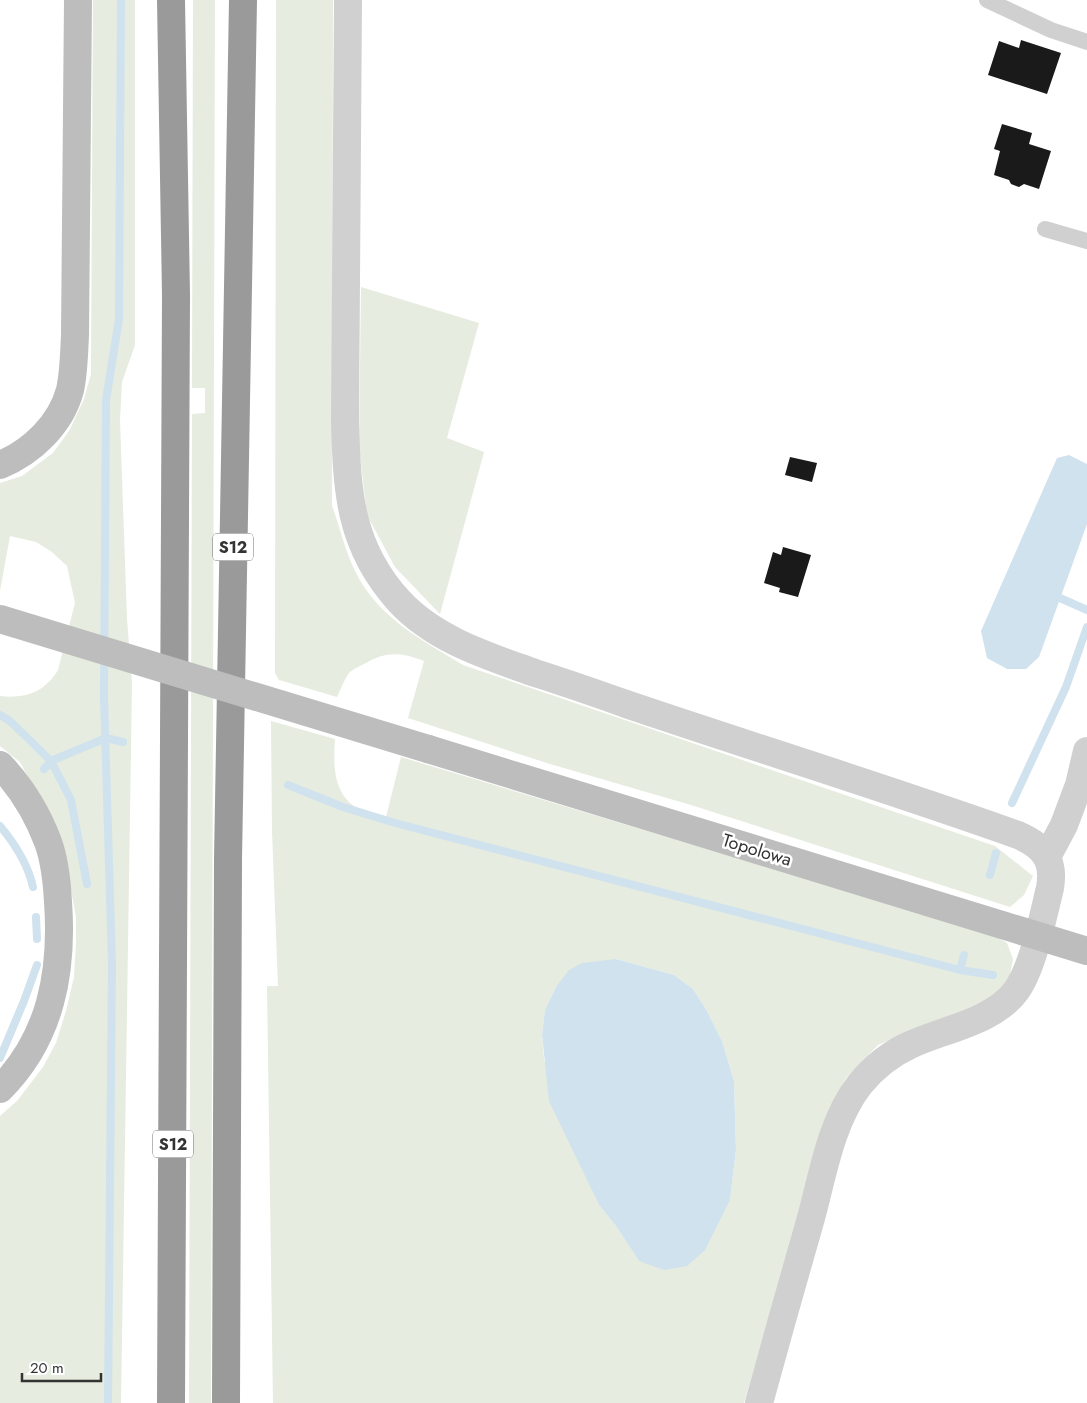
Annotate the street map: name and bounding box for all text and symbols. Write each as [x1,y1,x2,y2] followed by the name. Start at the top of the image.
[213,534,253,560] road number: S12
[719,827,795,873] street label: Topolowa
[153,1130,193,1158] road number: S12
[22,1350,101,1382] scale bar
[30,1357,64,1379] text: 20 m

